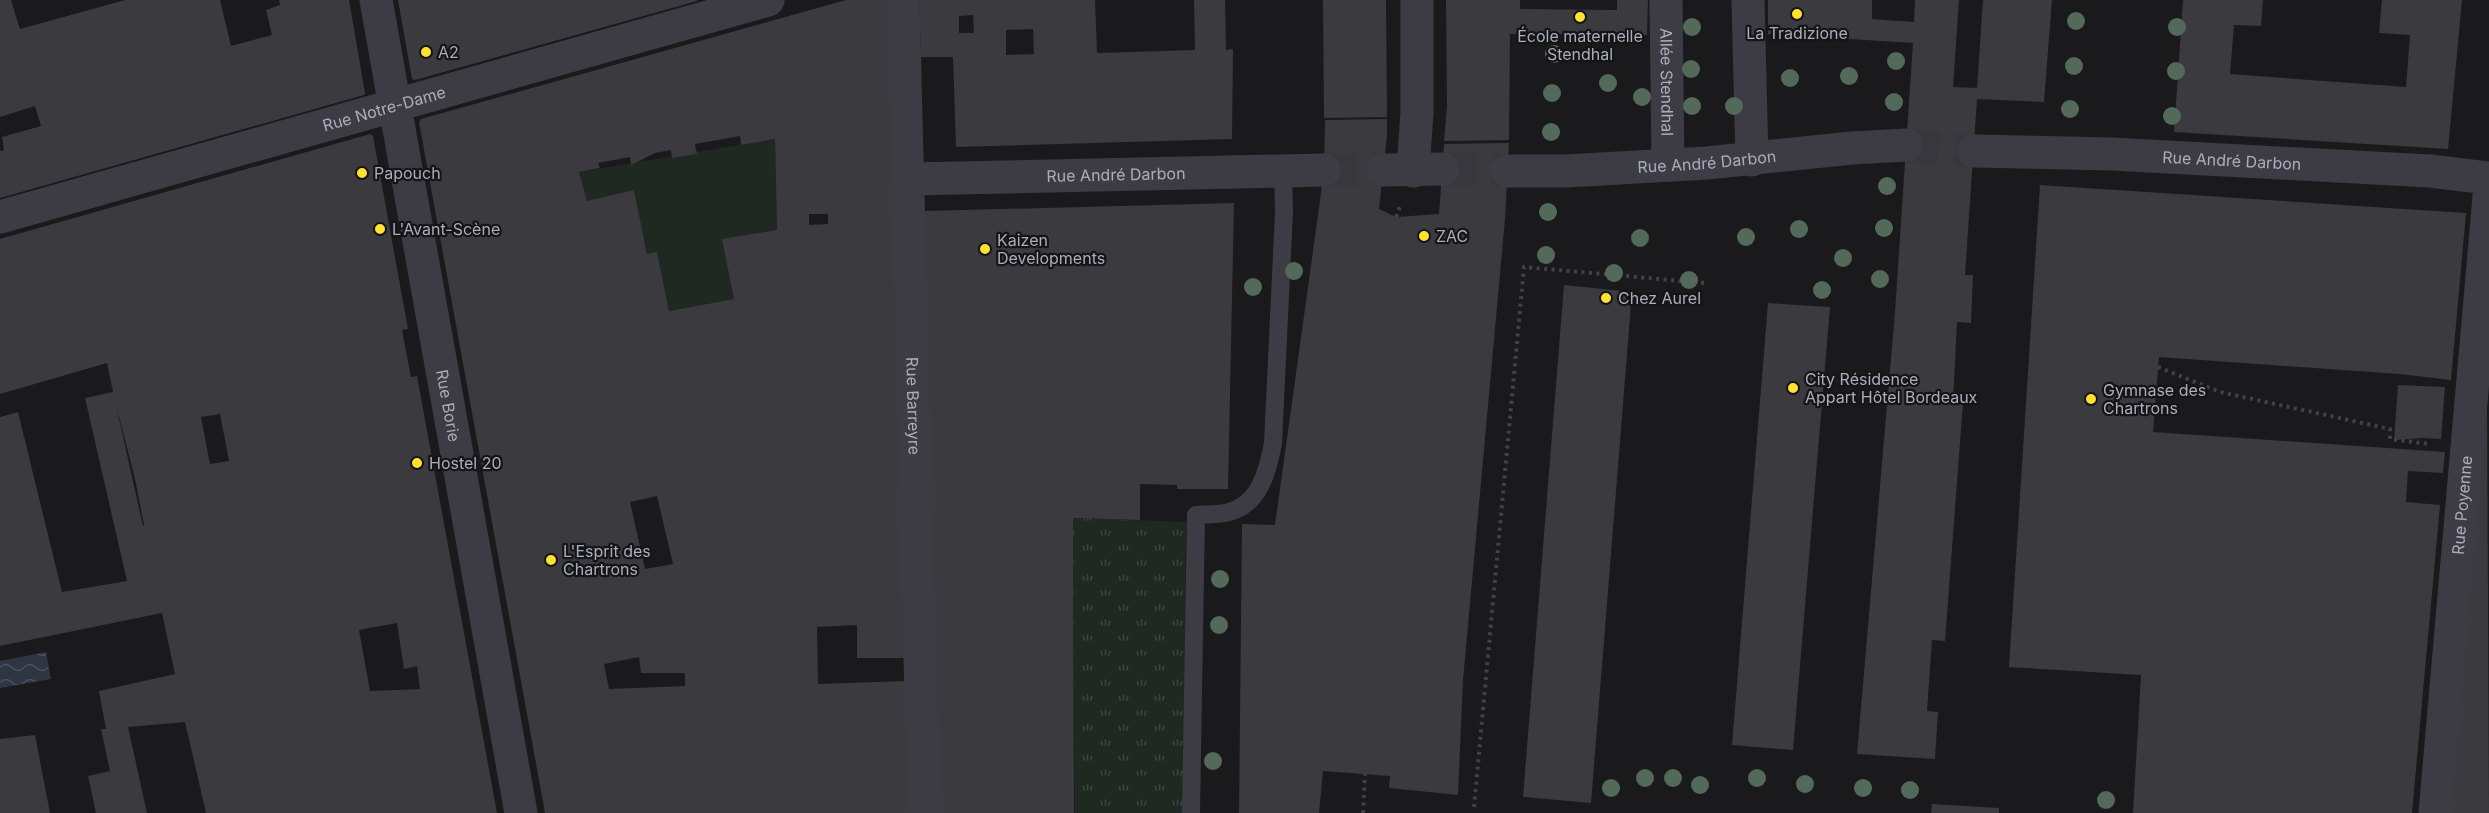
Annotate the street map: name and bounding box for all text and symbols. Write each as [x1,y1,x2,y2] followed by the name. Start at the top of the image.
[1790,7,1804,21] marker: La Tradizione
[1573,10,1587,24] marker: École maternelle Stendhal
[1746,23,1848,43] place label: La Tradizione
[1517,26,1643,64] place label: École maternelle Stendhal
[1656,28,1678,136] street label: Allée Stendhal
[438,42,459,62] place label: A2
[419,45,433,59] marker: A2
[320,82,448,135] street label: Rue Notre-Dame
[1637,146,1777,177] street label: Rue André Darbon
[2162,147,2302,174] street label: Rue André Darbon
[374,163,441,183] place label: Papouch
[1046,163,1186,186] street label: Rue André Darbon
[355,166,369,180] marker: Papouch
[392,219,500,239] place label: L'Avant-Scène
[373,222,387,236] marker: L'Avant-Scène
[1436,226,1468,246] place label: ZAC
[1417,229,1431,243] marker: ZAC
[997,230,1105,268] place label: Kaizen Developments
[978,242,992,256] marker: Kaizen Developments
[1618,288,1701,308] place label: Chez Aurel
[1599,291,1613,305] marker: Chez Aurel
[902,357,925,455] street label: Rue Barreyre
[432,368,465,443] street label: Rue Borie
[1805,369,1978,407] place label: City Résidence Appart Hôtel Bordeaux
[2103,380,2206,418] place label: Gymnase des Chartrons
[1786,381,1800,395] marker: City Résidence Appart Hôtel Bordeaux
[2084,392,2098,406] marker: Gymnase des Chartrons
[429,453,502,473] place label: Hostel 20
[2448,455,2476,555] street label: Rue Poyenne
[410,456,424,470] marker: Hostel 20
[563,541,651,579] place label: L'Esprit des Chartrons
[544,553,558,567] marker: L'Esprit des Chartrons

